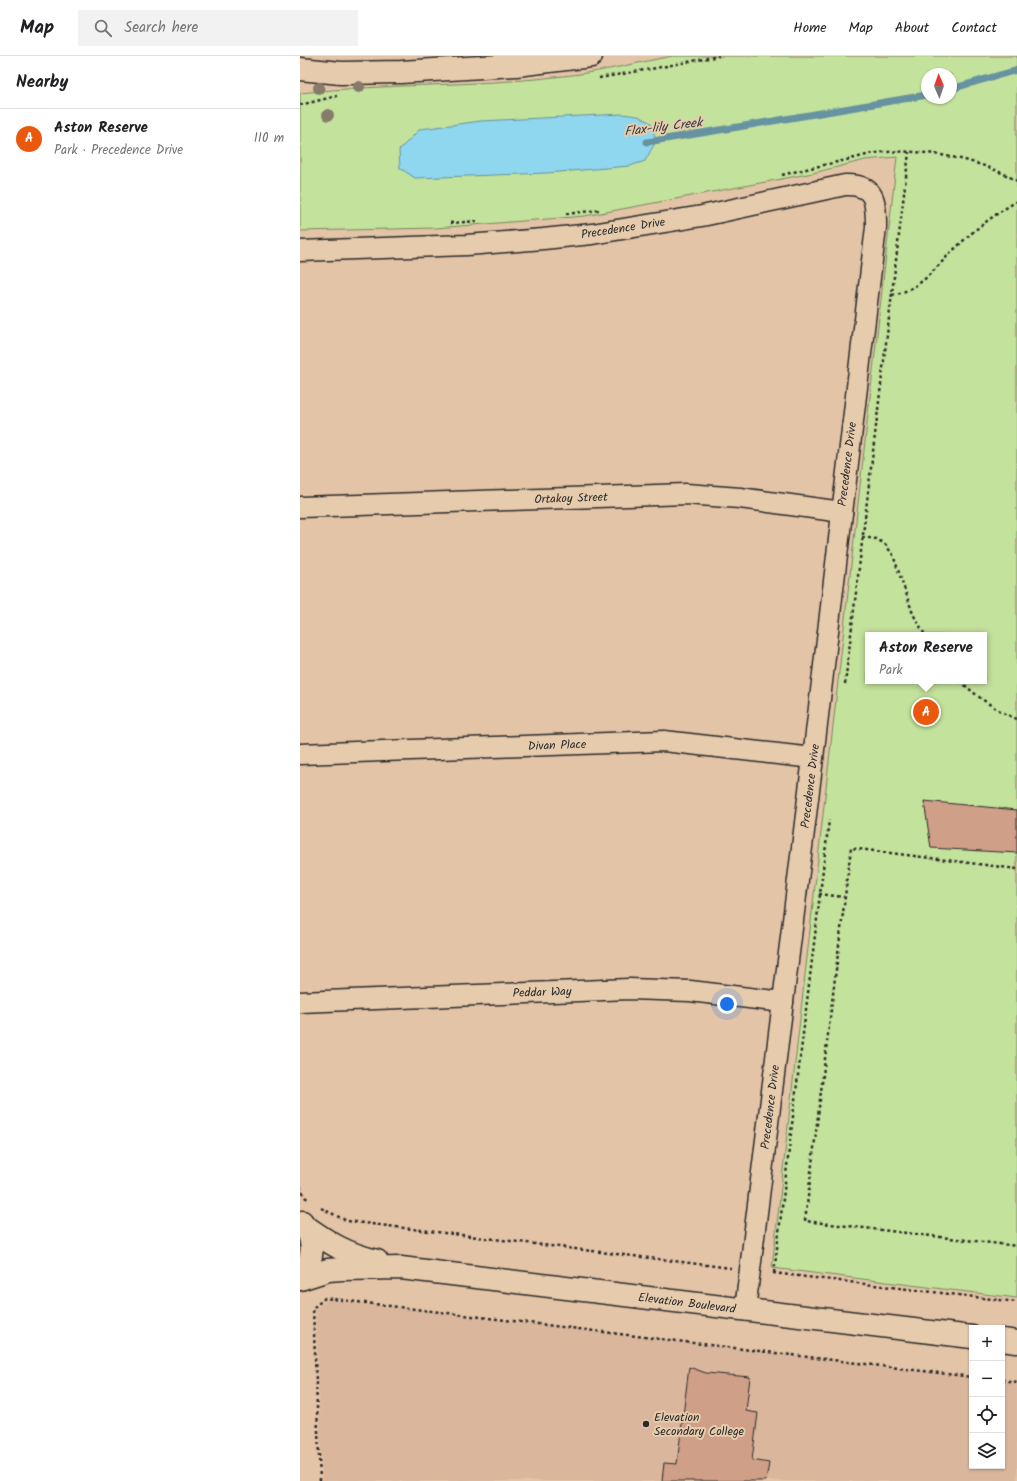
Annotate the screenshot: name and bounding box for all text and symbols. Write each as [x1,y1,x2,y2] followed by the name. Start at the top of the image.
[78,10,358,46] search box
[20,13,54,43] text: Map
[124,16,198,40] text: Search here
[92,17,114,39] icon: search
[793,17,827,39] text: Home
[849,17,873,39] text: Map
[895,17,929,39] text: About
[951,17,997,39] text: Contact
[921,68,957,104] north arrow
[16,69,68,96] text: Nearby
[623,112,705,143] water label: Flax-lily Creek
[54,116,148,140] text: Aston Reserve
[25,128,33,149] text: A
[254,128,284,149] text: 110 m
[54,140,183,161] text: Park · Precedence Drive
[580,212,667,245] street label: Precedence Drive
[833,420,862,507] street label: Precedence Drive
[534,488,608,509] street label: Ortakoy Street
[865,632,987,684] popup
[879,636,973,660] text: Aston Reserve
[879,660,903,681] text: Park
[913,697,939,727] pin: A
[528,735,587,756] street label: Divan Place
[796,742,825,829] street label: Precedence Drive
[512,982,572,1003] street label: Peddar Way
[717,994,737,1014] your location
[756,1063,785,1150] street label: Precedence Drive
[637,1288,738,1319] street label: Elevation Boulevard
[969,1325,1005,1469] map controls
[969,1325,1005,1361] button: +
[969,1361,1005,1397] button: −
[969,1397,1005,1433] button: locate
[654,1408,745,1441] place label: Elevation Secondary College
[641,1419,651,1429] marker: Elevation Secondary College
[969,1433,1005,1469] button: layers

